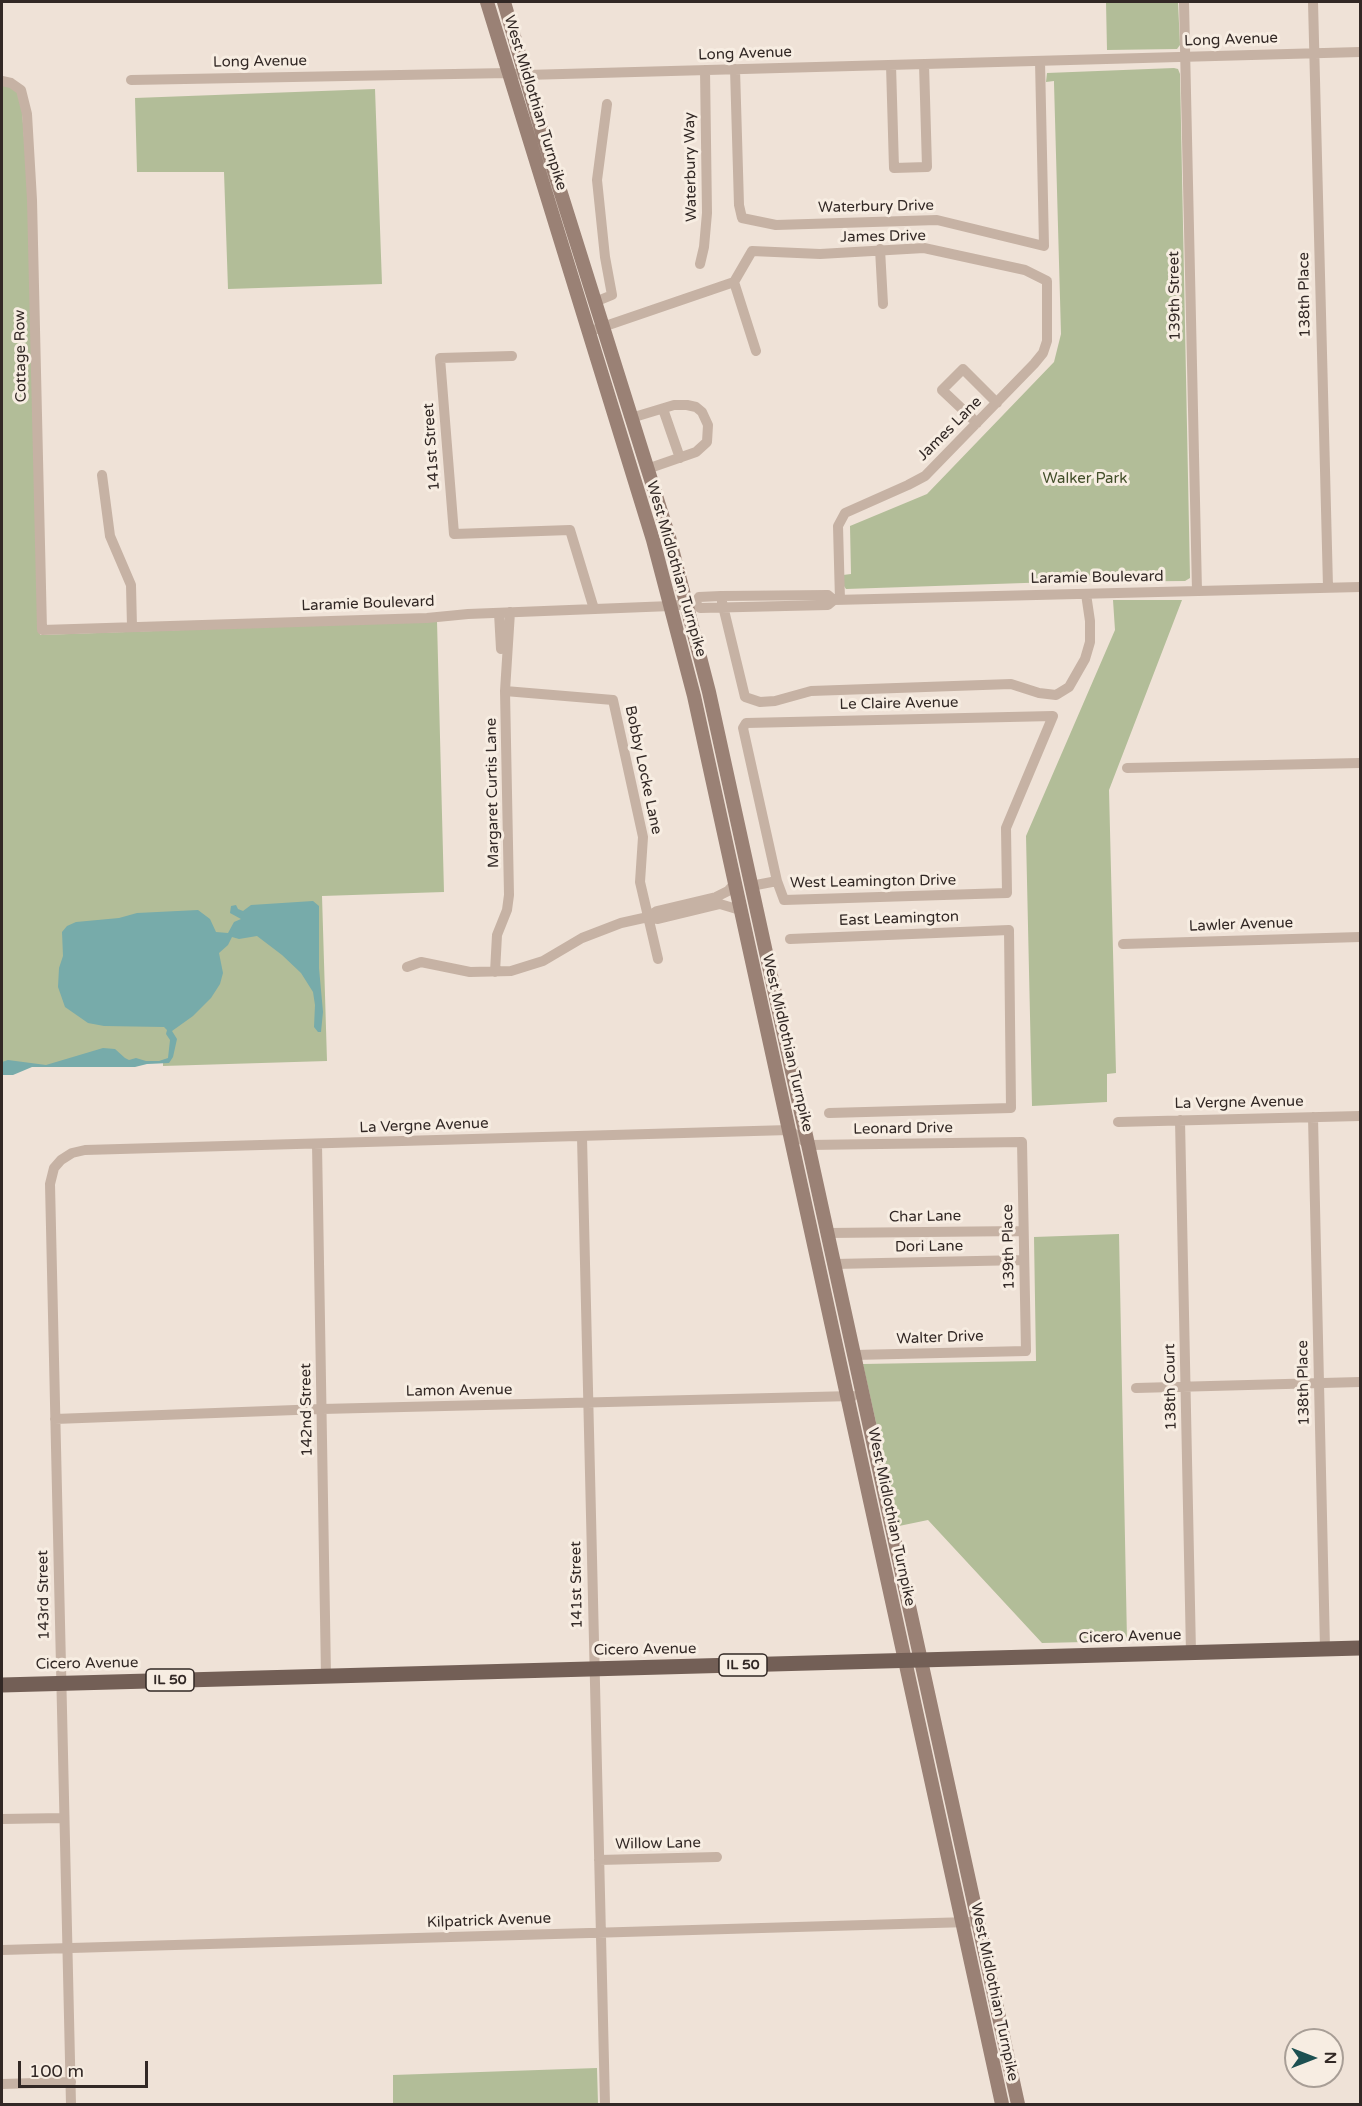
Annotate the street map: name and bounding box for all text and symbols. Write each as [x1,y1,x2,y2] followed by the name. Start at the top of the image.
[500,13,570,193] street label: West Midlothian Turnpike
[1184,29,1278,51] street label: Long Avenue
[698,43,792,65] street label: Long Avenue
[213,52,307,72] street label: Long Avenue
[681,112,701,222] street label: Waterbury Way
[818,197,934,217] street label: Waterbury Drive
[840,227,926,247] street label: James Drive
[1165,251,1185,341] street label: 139th Street
[1295,252,1315,338] street label: 138th Place
[11,310,31,402] street label: Cottage Row
[914,393,986,465] street label: James Lane
[420,403,444,491] street label: 141st Street
[1043,470,1127,488] park label: Walker Park
[642,479,710,659] street label: West Midlothian Turnpike
[1030,568,1164,588] street label: Laramie Boulevard
[301,593,435,615] street label: Laramie Boulevard
[839,694,959,714] street label: Le Claire Avenue
[621,704,665,836] street label: Bobby Locke Lane
[483,718,503,868] street label: Margaret Curtis Lane
[790,872,956,892] street label: West Leamington Drive
[839,908,959,930] street label: East Leamington
[1189,914,1293,936] street label: Lawler Avenue
[758,952,816,1134] street label: West Midlothian Turnpike
[1174,1093,1304,1113] street label: La Vergne Avenue
[359,1115,489,1137] street label: La Vergne Avenue
[853,1119,953,1139] street label: Leonard Drive
[999,1204,1019,1290] street label: 139th Place
[889,1207,961,1227] street label: Char Lane
[895,1237,963,1257] street label: Dori Lane
[896,1327,984,1349] street label: Walter Drive
[1294,1340,1314,1426] street label: 138th Place
[1161,1343,1181,1431] street label: 138th Court
[297,1363,317,1457] street label: 142nd Street
[406,1381,512,1401] street label: Lamon Avenue
[863,1426,919,1608] street label: West Midlothian Turnpike
[567,1541,587,1629] street label: 141st Street
[34,1550,54,1640] street label: 143rd Street
[1078,1626,1182,1648] street label: Cicero Avenue
[593,1640,697,1660] street label: Cicero Avenue
[35,1654,139,1674] street label: Cicero Avenue
[719,1654,767,1676] road number: IL 50
[146,1669,194,1691] road number: IL 50
[615,1834,701,1854] street label: Willow Lane
[966,1901,1022,2083] street label: West Midlothian Turnpike
[427,1910,551,1932] street label: Kilpatrick Avenue
[1284,2028,1344,2088] north arrow
[21,2049,152,2087] scale bar
[1320,2052,1340,2064] text: N
[29,2060,84,2082] text: 100 m

